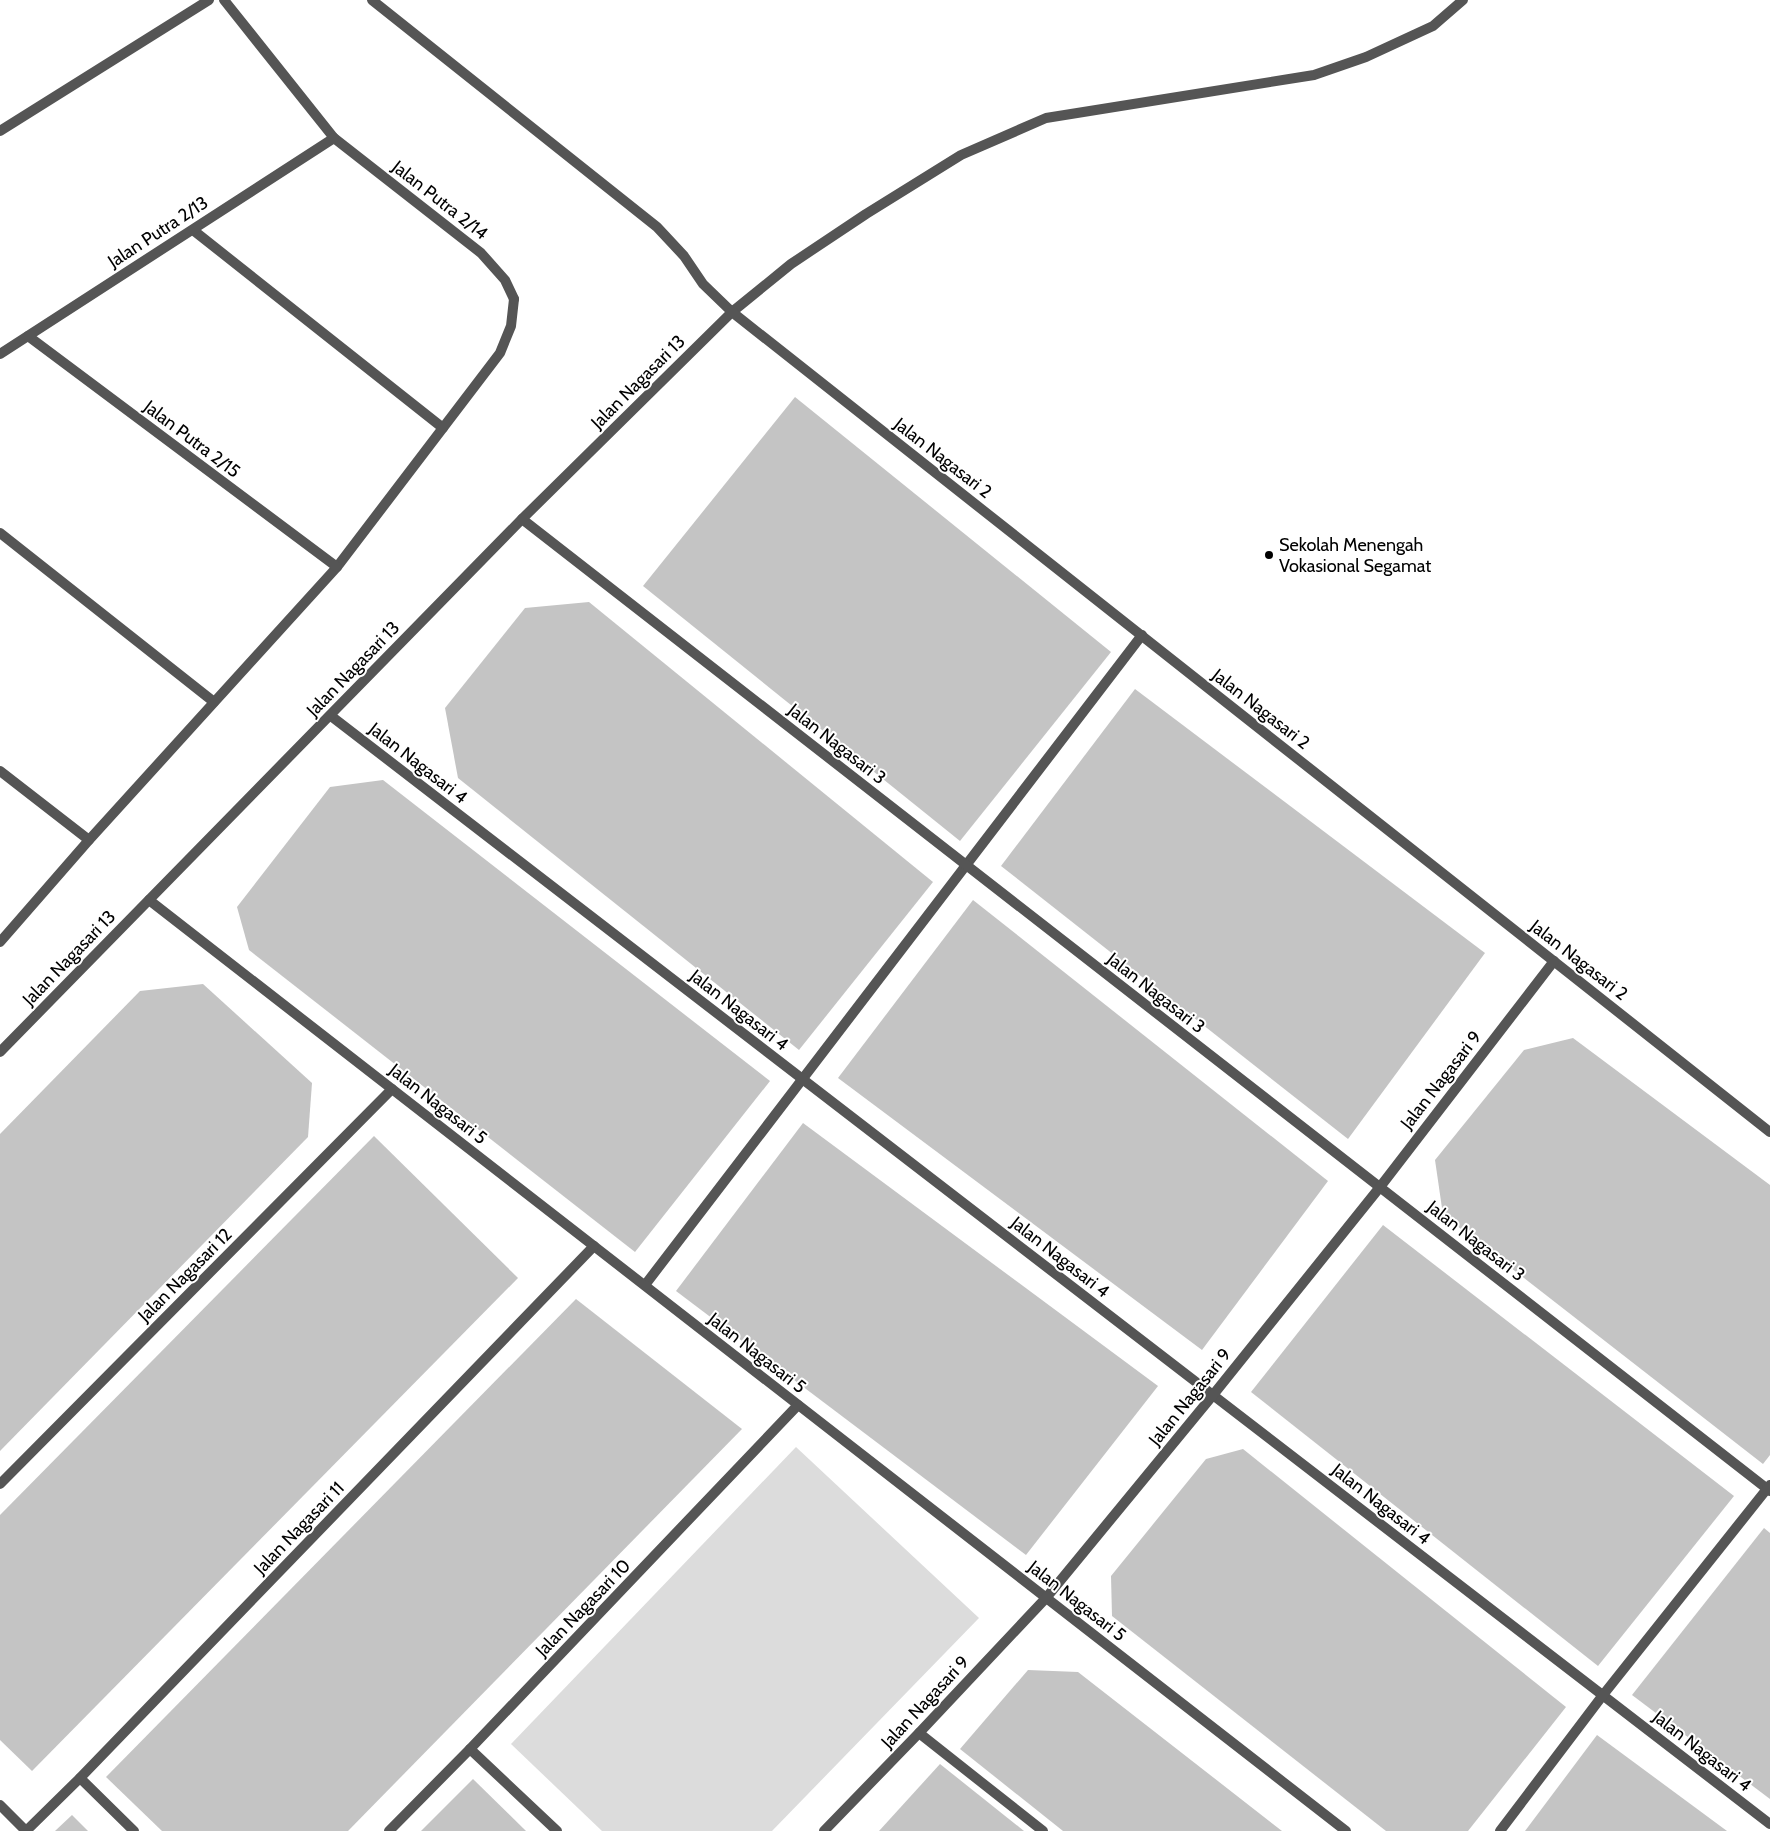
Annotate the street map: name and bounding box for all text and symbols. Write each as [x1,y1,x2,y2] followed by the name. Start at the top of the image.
[387,155,492,244] street label: Jalan Putra 2/14
[103,192,212,273] street label: Jalan Putra 2/13
[586,330,690,434] street label: Jalan Nagasari 13
[139,395,244,482] street label: Jalan Putra 2/15
[889,412,996,503] street label: Jalan Nagasari 2
[1279,534,1431,577] place label: Sekolah Menengah Vokasional Segamat
[1263,549,1275,561] marker: Sekolah Menengah Vokasional Segamat
[301,617,404,722] street label: Jalan Nagasari 13
[1207,663,1314,754] street label: Jalan Nagasari 2
[783,698,890,789] street label: Jalan Nagasari 3
[364,717,472,808] street label: Jalan Nagasari 4
[17,906,120,1011] street label: Jalan Nagasari 13
[1525,914,1632,1005] street label: Jalan Nagasari 2
[1102,947,1209,1038] street label: Jalan Nagasari 3
[685,964,793,1055] street label: Jalan Nagasari 4
[1395,1026,1486,1134] street label: Jalan Nagasari 9
[384,1058,491,1149] street label: Jalan Nagasari 5
[1422,1195,1529,1286] street label: Jalan Nagasari 3
[1006,1211,1114,1302] street label: Jalan Nagasari 4
[133,1223,237,1327] street label: Jalan Nagasari 12
[703,1307,810,1398] street label: Jalan Nagasari 5
[1143,1344,1236,1451] street label: Jalan Nagasari 9
[1327,1458,1435,1549] street label: Jalan Nagasari 4
[249,1477,349,1580] street label: Jalan Nagasari 11
[530,1555,635,1662] street label: Jalan Nagasari 10
[1023,1555,1130,1646] street label: Jalan Nagasari 5
[876,1651,974,1754] street label: Jalan Nagasari 9
[1648,1705,1756,1796] street label: Jalan Nagasari 4

